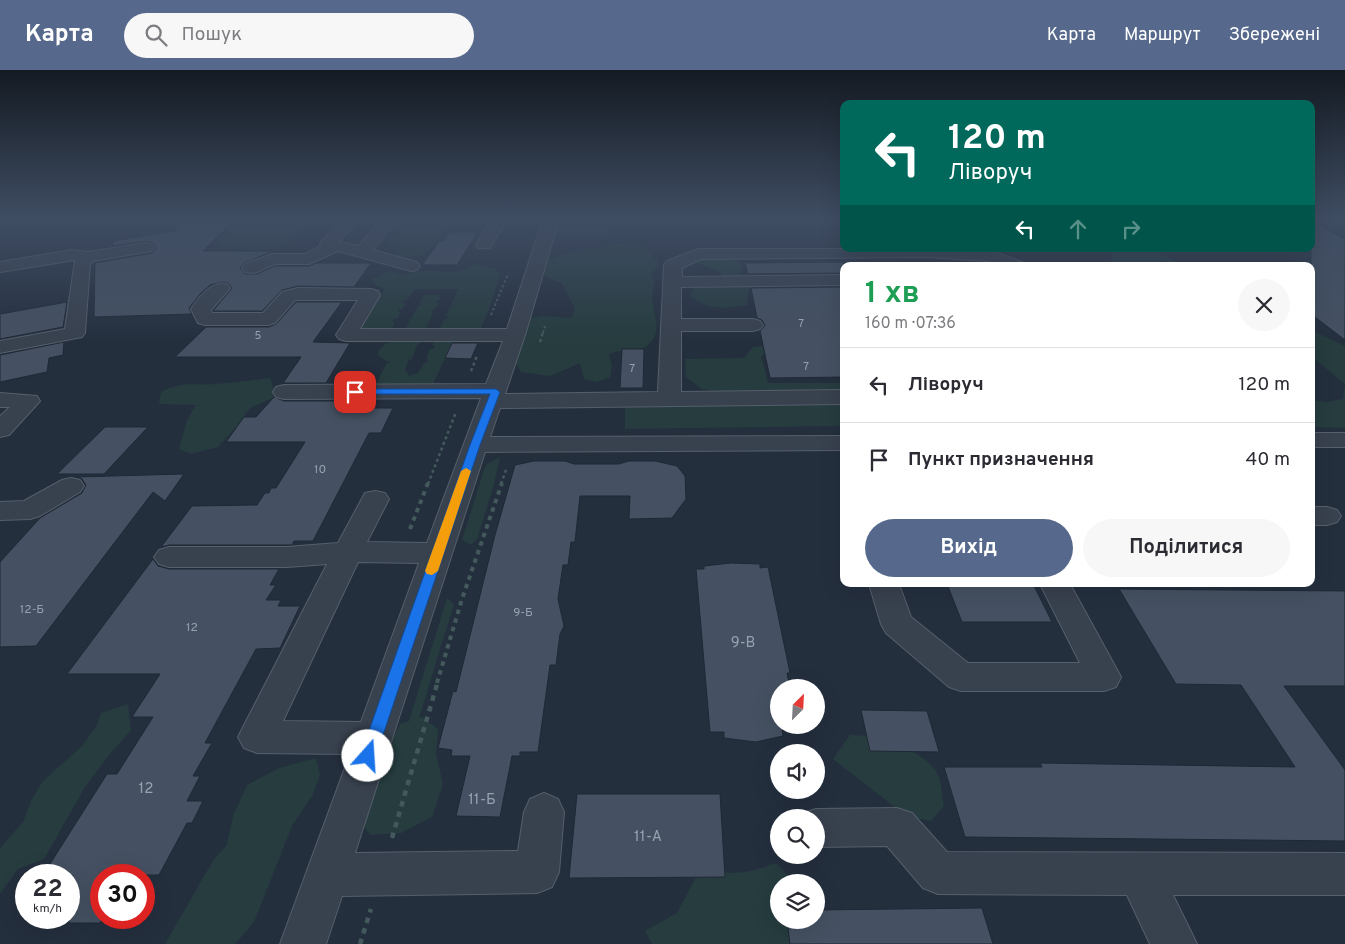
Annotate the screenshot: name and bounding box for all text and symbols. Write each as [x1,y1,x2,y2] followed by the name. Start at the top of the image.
[124,13,474,58] search box
[25,20,94,50] text: Карта
[142,21,170,49] icon: search
[182,23,242,47] text: Пошук
[1047,24,1096,47] text: Карта
[1124,24,1201,47] text: Маршрут
[1229,24,1320,47] text: Збережені
[948,117,1046,161] text: 120 m
[865,120,930,185] icon: left
[948,160,1032,187] text: Ліворуч
[1011,215,1039,243] icon: left
[1064,215,1092,243] icon: ahead
[1117,215,1145,243] icon: right
[865,276,920,313] text: 1 хв
[1238,279,1290,331] button: close
[865,314,956,334] text: 160 m · 07:36
[798,317,804,331] house number: 7
[255,329,262,343] house number: 5
[803,360,809,374] house number: 7
[629,362,635,376] house number: 7
[334,371,376,413] pin
[865,371,893,399] icon: left
[908,373,984,397] text: Ліворуч
[1239,373,1290,397] text: 120 m
[341,378,369,406] icon: arrive
[865,446,893,474] icon: arrive
[908,448,1094,472] text: Пункт призначення
[1245,448,1290,472] text: 40 m
[314,462,326,478] house number: 10
[865,519,1073,577] button: Вихід
[1083,519,1290,577] button: Поділитися
[20,602,44,618] house number: 12-Б
[513,605,533,621] house number: 9-Б
[186,620,198,636] house number: 12
[731,634,755,653] house number: 9-В
[770,679,825,734] north arrow
[770,679,825,929] map controls
[341,729,393,781] position arrow
[770,744,825,799] button: sound
[139,780,153,799] house number: 12
[468,791,496,810] house number: 11-Б
[770,809,825,864] button: search
[634,828,662,847] house number: 11-А
[90,864,155,929] speed limit sign: 30
[32,874,63,906] text: 22
[770,874,825,929] button: layers
[33,901,62,917] text: km/h

